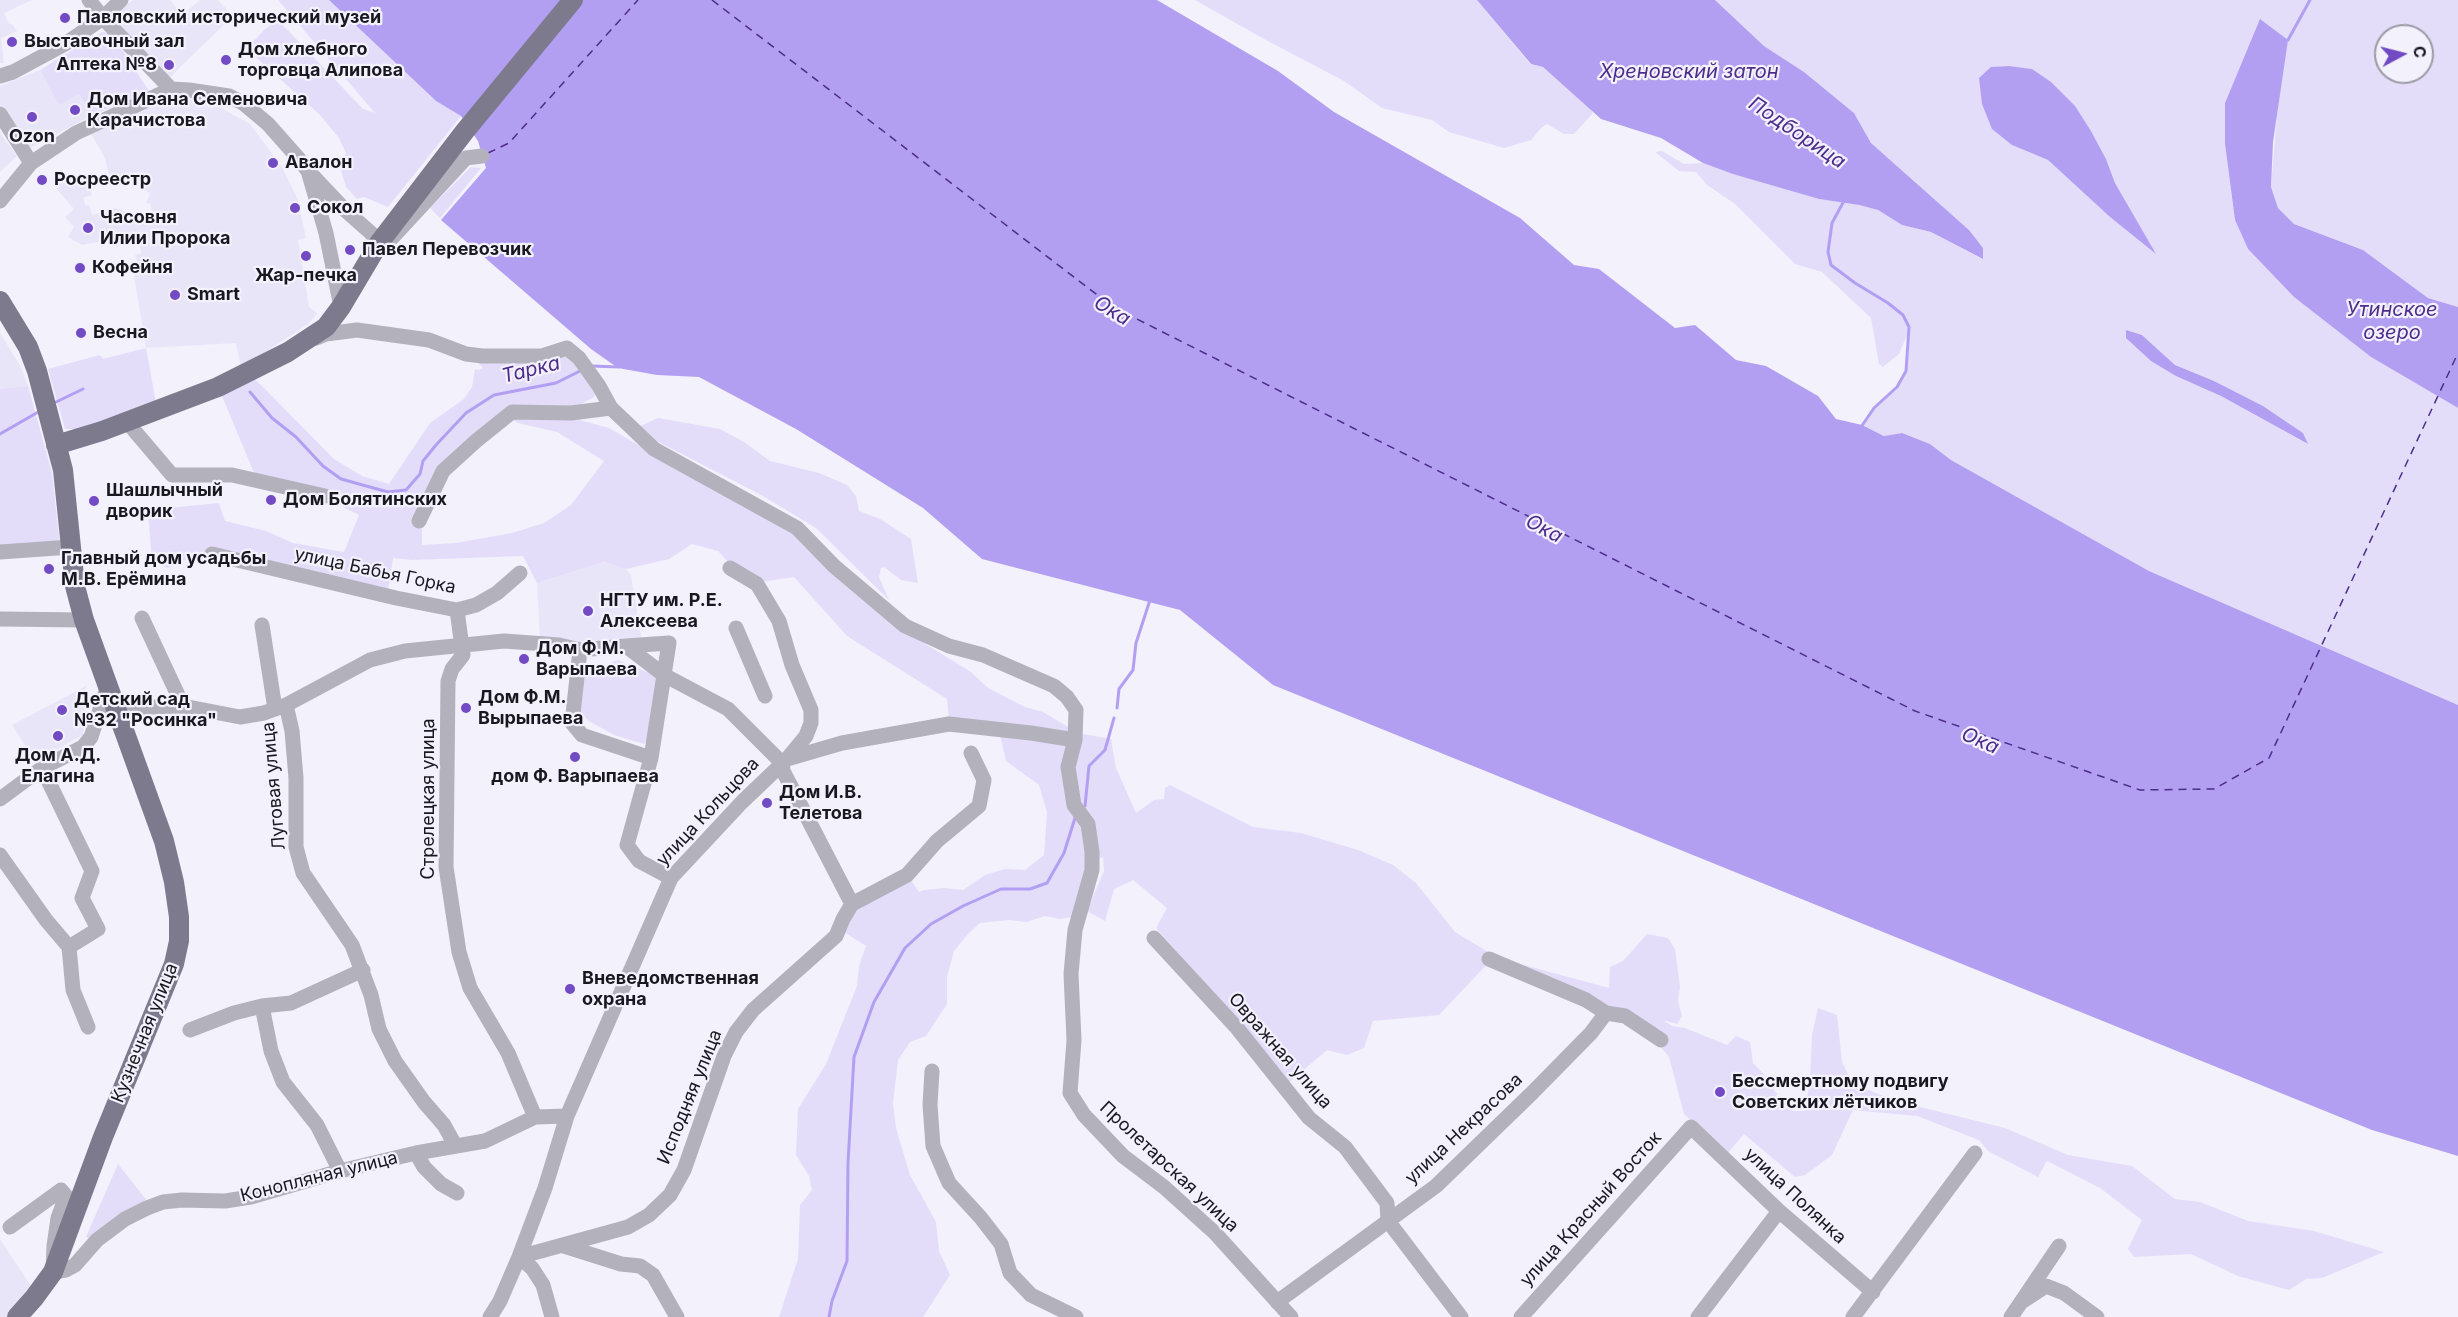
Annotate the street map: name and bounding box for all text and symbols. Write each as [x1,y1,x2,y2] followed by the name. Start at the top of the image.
[77,7,381,29] place label: Павловский исторический музей
[58,11,72,25] marker: Павловский исторический музей
[2374,24,2434,84] north arrow
[24,31,185,53] place label: Выставочный зал
[5,35,19,49] marker: Выставочный зал
[238,39,403,82] place label: Дом хлебного торговца Алипова
[2409,45,2431,59] text: С
[219,53,233,67] marker: Дом хлебного торговца Алипова
[56,54,157,76] place label: Аптека №8
[162,58,176,72] marker: Аптека №8
[1599,60,1779,84] water label: Хреновский затон
[87,89,307,132] place label: Дом Ивана Семеновича Карачистова
[1744,92,1850,174] water label: Подборица
[68,103,82,117] marker: Дом Ивана Семеновича Карачистова
[25,110,39,124] marker: Ozon
[9,126,55,148] place label: Ozon
[285,152,352,174] place label: Авалон
[266,156,280,170] marker: Авалон
[54,169,151,191] place label: Росреестр
[35,173,49,187] marker: Росреестр
[307,197,363,219] place label: Сокол
[288,201,302,215] marker: Сокол
[100,207,230,250] place label: Часовня Илии Пророка
[81,221,95,235] marker: Часовня Илии Пророка
[362,239,532,261] place label: Павел Перевозчик
[343,243,357,257] marker: Павел Перевозчик
[299,249,313,263] marker: Жар-печка
[92,257,173,279] place label: Кофейня
[73,261,87,275] marker: Кофейня
[255,265,357,287] place label: Жар-печка
[187,284,240,306] place label: Smart
[168,288,182,302] marker: Smart
[1089,291,1135,331] water label: Ока
[2346,298,2438,345] water label: Утинское озеро
[93,322,148,344] place label: Весна
[74,326,88,340] marker: Весна
[499,351,563,389] water label: Тарка
[106,480,223,522] place label: Шашлычный дворик
[283,489,447,511] place label: Дом Болятинских
[264,493,278,507] marker: Дом Болятинских
[87,494,101,508] marker: Шашлычный дворик
[1521,509,1567,549] water label: Ока
[292,543,458,599] street label: улица Бабья Горка
[61,548,266,590] place label: Главный дом усадьбы М.В. Ерёмина
[42,562,56,576] marker: Главный дом усадьбы М.В. Ерёмина
[600,590,723,632] place label: НГТУ им. Р.Е. Алексеева
[581,604,595,618] marker: НГТУ им. Р.Е. Алексеева
[536,638,637,680] place label: Дом Ф.М. Варыпаева
[517,652,531,666] marker: Дом Ф.М. Варыпаева
[478,687,583,730] place label: Дом Ф.М. Вырыпаева
[74,689,217,732] place label: Детский сад №32 "Росинка"
[459,701,473,715] marker: Дом Ф.М. Вырыпаева
[55,703,69,717] marker: Детский сад №32 "Росинка"
[418,719,440,879] street label: Стрелецкая улица
[258,721,290,851] street label: Луговая улица
[1958,722,2002,760] water label: Ока
[51,729,65,743] marker: Дом А.Д. Елагина
[15,745,101,788] place label: Дом А.Д. Елагина
[568,750,582,764] marker: дом Ф. Варыпаева
[652,753,764,871] street label: улица Кольцова
[491,766,659,788] place label: дом Ф. Варыпаева
[779,782,863,824] place label: Дом И.В. Телетова
[760,796,774,810] marker: Дом И.В. Телетова
[107,960,183,1106] street label: Кузнечная улица
[582,968,759,1010] place label: Вневедомственная охрана
[563,982,577,996] marker: Вневедомственная охрана
[1224,989,1336,1113] street label: Овражная улица
[653,1027,727,1167] street label: Исподняя улица
[1401,1069,1527,1189] street label: улица Некрасова
[1732,1071,1948,1114] place label: Бессмертному подвигу Советских лётчиков
[1713,1085,1727,1099] marker: Бессмертному подвигу Советских лётчиков
[1095,1097,1243,1237] street label: Пролетарская улица
[1516,1127,1666,1291] street label: улица Красный Восток
[1740,1143,1850,1249] street label: улица Полянка
[238,1147,400,1207] street label: Конопляная улица

